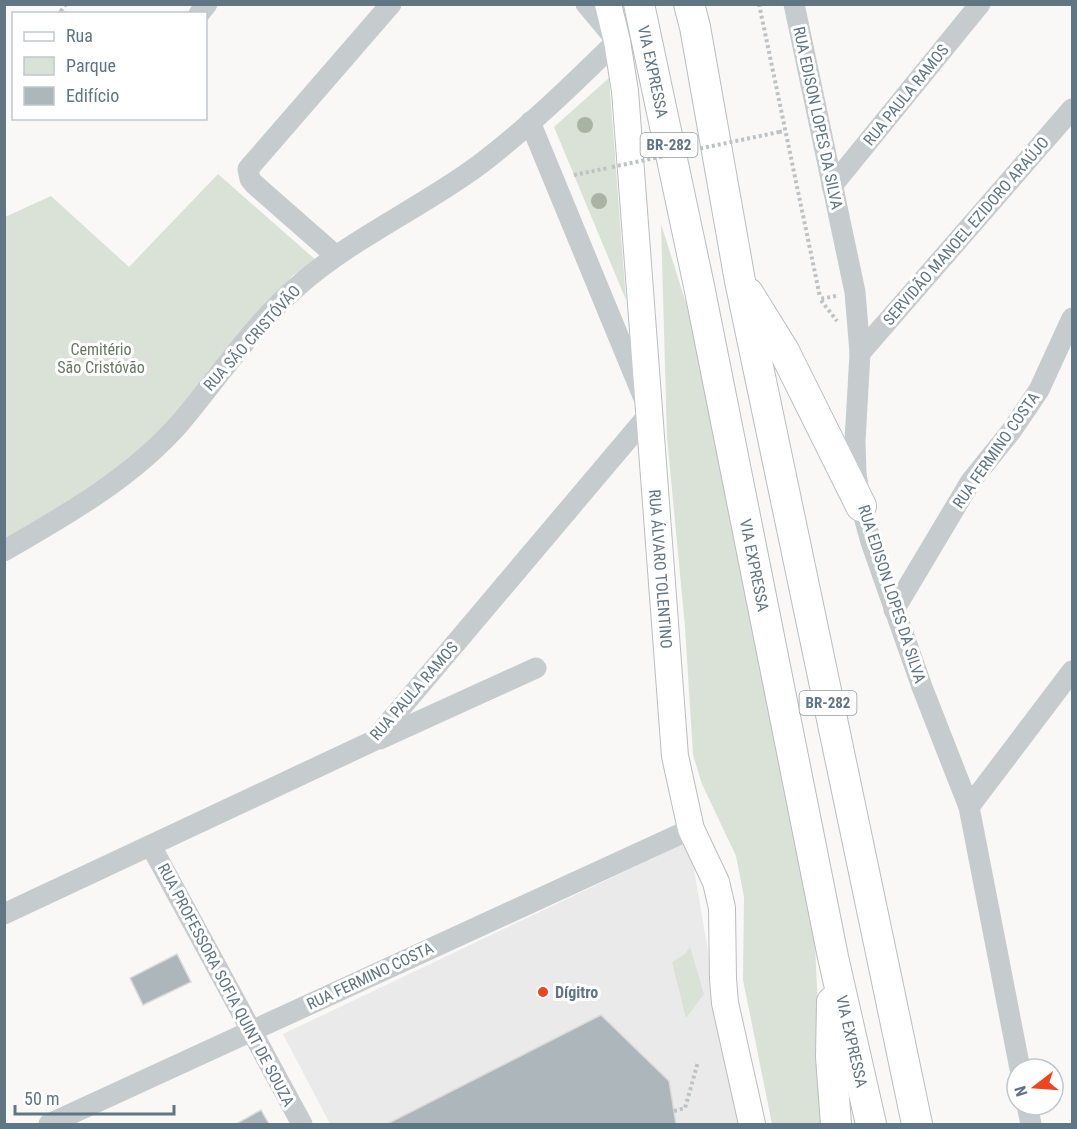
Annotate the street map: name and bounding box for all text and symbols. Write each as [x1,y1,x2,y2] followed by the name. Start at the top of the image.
[12,12,207,120] legend
[634,24,672,119] street label: VIA EXPRESSA
[66,25,93,46] text: Rua
[789,25,847,211] street label: RUA EDISON LOPES DA SILVA
[859,41,953,149] street label: RUA PAULA RAMOS
[66,55,116,76] text: Parque
[66,85,119,106] text: Edifício
[878,132,1053,329] street label: SERVIDÃO MANOEL EZIDORO ARAÚJO
[640,133,698,157] road number: BR-282
[199,281,304,395] street label: RUA SÃO CRISTÓVÃO
[57,340,145,377] park label: Cemitério São Cristóvão
[949,388,1043,512] street label: RUA FERMINO COSTA
[645,489,676,649] street label: RUA ÁLVARO TOLENTINO
[854,502,930,686] street label: RUA EDISON LOPES DA SILVA
[736,517,773,613] street label: VIA EXPRESSA
[366,638,462,744] street label: RUA PAULA RAMOS
[800,691,856,715] road number: BR-282
[154,860,298,1110] street label: RUA PROFESSORA SOFIA QUINT DE SOUZA
[304,938,436,1014] street label: RUA FERMINO COSTA
[555,983,598,1002] place label: Dígitro
[536,985,550,999] marker: Dígitro
[832,993,872,1089] street label: VIA EXPRESSA
[1005,1057,1065,1117] north arrow
[15,1078,174,1116] scale bar
[1011,1084,1032,1099] text: N
[24,1088,59,1109] text: 50 m

